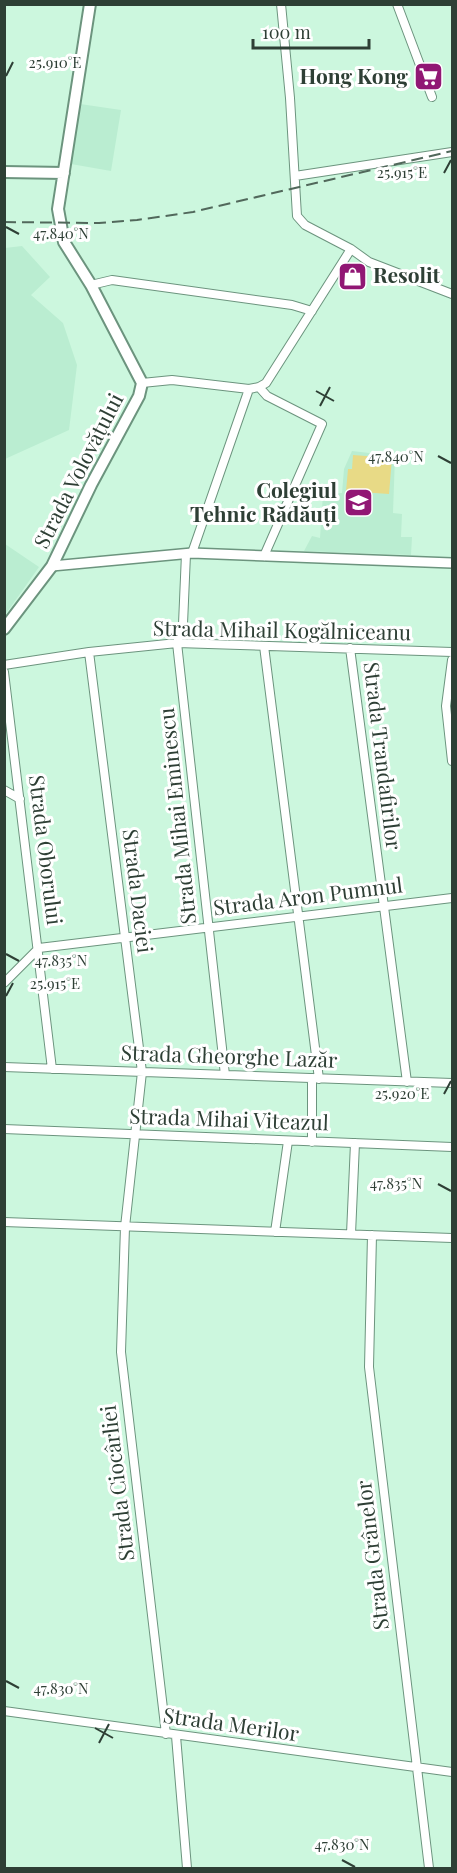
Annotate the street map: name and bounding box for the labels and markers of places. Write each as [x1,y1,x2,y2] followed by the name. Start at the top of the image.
[300,61,408,89] place label: Hong Kong
[413,61,445,93] supermarket icon: Hong Kong
[336,260,368,292] shop icon: Resolit
[373,260,441,288] place label: Resolit
[190,475,337,528] place label: Colegiul Tehnic Rădăuți
[342,487,374,519] school or university icon: Colegiul Tehnic Rădăuți

